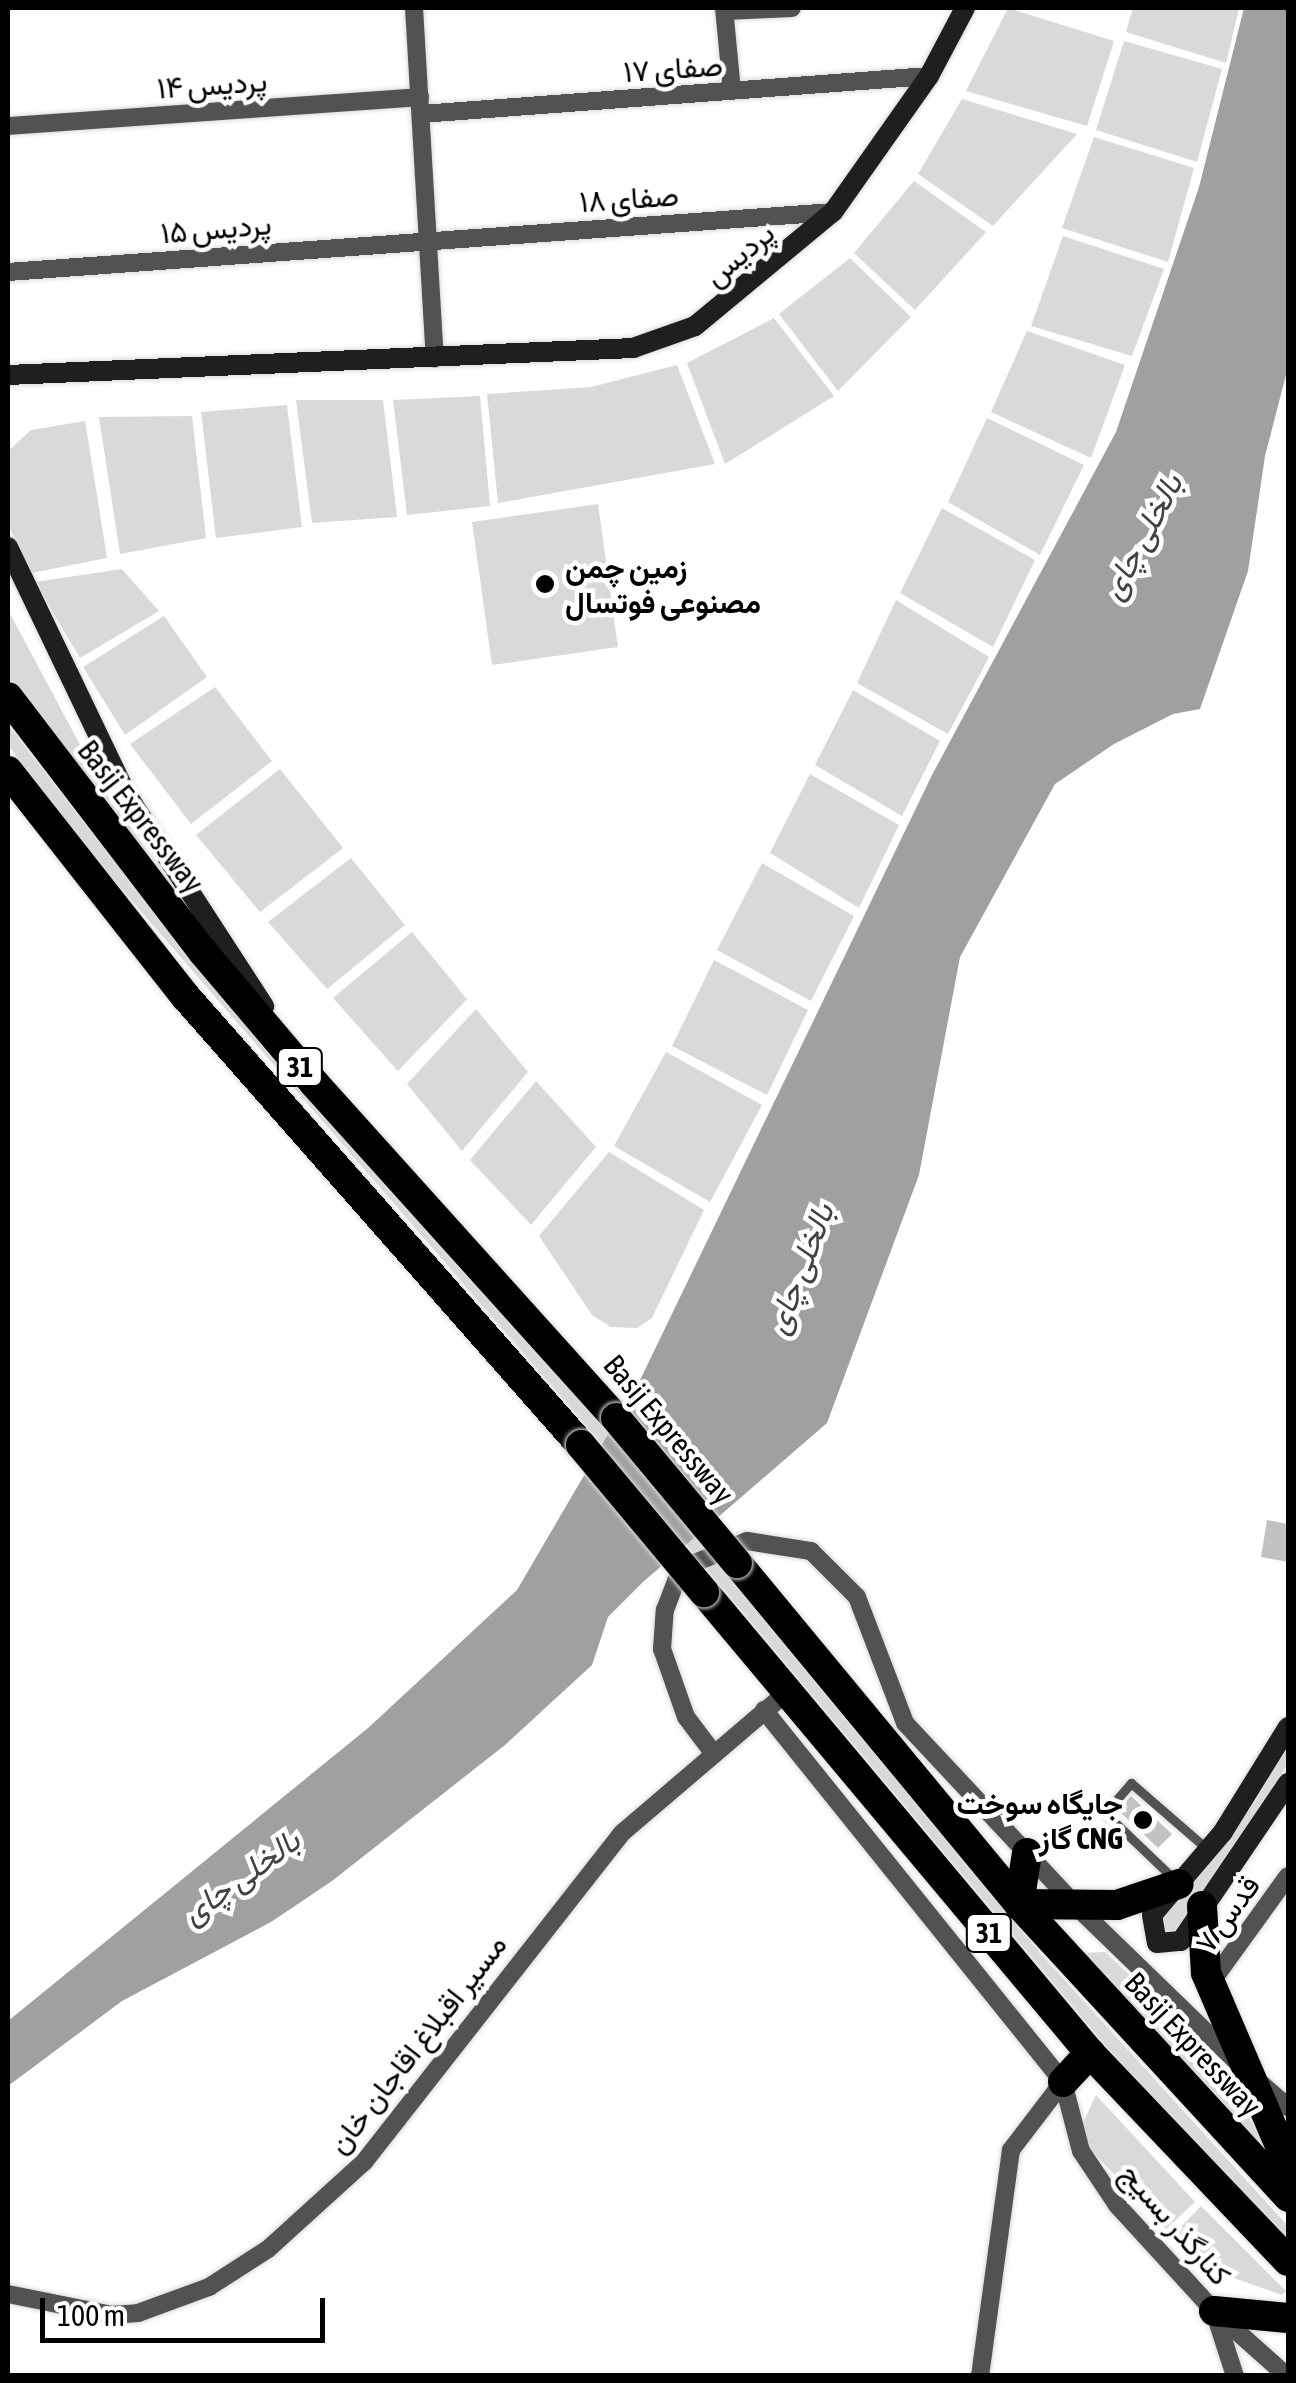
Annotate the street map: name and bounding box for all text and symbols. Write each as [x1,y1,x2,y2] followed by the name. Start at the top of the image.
[622,47,724,89] street label: صفای ۱۷
[156,62,268,106] street label: پردیس ۱۴
[578,177,680,219] street label: صفای ۱۸
[159,205,273,251] street label: پردیس ۱۵
[697,214,781,294] street label: پردیس
[1093,468,1191,606] water label: بالخلی چای
[565,549,761,620] place label: زمین چمن مصنوعی فوتسال
[534,573,556,595] marker: زمین چمن مصنوعی فوتسال
[70,733,212,899] street label: Basij Expressway
[275,1044,325,1090] road number: 31
[758,1198,842,1340] water label: بالخلی چای
[596,1347,742,1511] street label: Basij Expressway
[956,1785,1123,1856] place label: جایگاه سوخت گاز CNG
[1132,1809,1154,1831] marker: جایگاه سوخت گاز CNG
[174,1821,308,1933] water label: بالخلی چای
[1187,1868,1267,1960] street label: قدس ۷
[964,1910,1014,1956] road number: 31
[320,1927,514,2161] street label: مسیر اقبلاغ اقاجان خان
[1117,1965,1269,2123] street label: Basij Expressway
[1113,2156,1239,2292] street label: کنارگذر بسیج
[45,2278,330,2340] scale bar
[57,2298,125,2332] text: 100 m

